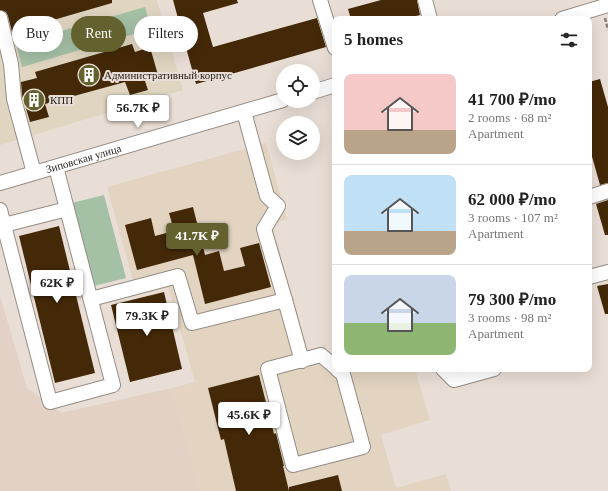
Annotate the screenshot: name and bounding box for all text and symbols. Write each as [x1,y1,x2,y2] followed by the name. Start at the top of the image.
[12,16,63,52] chip: Buy
[71,16,126,52] chip: Rent
[134,16,198,52] chip: Filters
[558,29,580,51] icon: filters
[344,30,403,49] text: 5 homes
[76,62,102,88] building icon: Административный корпус
[276,64,320,160] map controls
[276,64,320,108] button: locate
[104,69,232,81] place label: Административный корпус
[21,87,47,113] building icon: КПП
[376,90,424,138] icon: home
[468,90,556,109] text: 41 700 ₽/mo
[50,94,73,106] place label: КПП
[101,95,175,129] pin: 56.7K ₽
[116,100,160,115] text: 56.7K ₽
[468,110,551,125] text: 2 rooms · 68 m²
[276,116,320,160] button: layers
[468,126,524,141] text: Apartment
[44,142,123,175] street label: Зиповская улица
[468,190,556,209] text: 62 000 ₽/mo
[376,191,424,239] icon: home
[468,210,558,225] text: 3 rooms · 107 m²
[160,223,234,257] pin: 41.7K ₽
[468,226,524,241] text: Apartment
[175,228,219,243] text: 41.7K ₽
[29,270,85,304] pin: 62K ₽
[40,275,74,290] text: 62K ₽
[468,290,556,309] text: 79 300 ₽/mo
[376,291,424,339] icon: home
[110,303,184,337] pin: 79.3K ₽
[125,308,169,323] text: 79.3K ₽
[468,310,551,325] text: 3 rooms · 98 m²
[468,326,524,341] text: Apartment
[212,402,286,436] pin: 45.6K ₽
[227,407,271,422] text: 45.6K ₽

